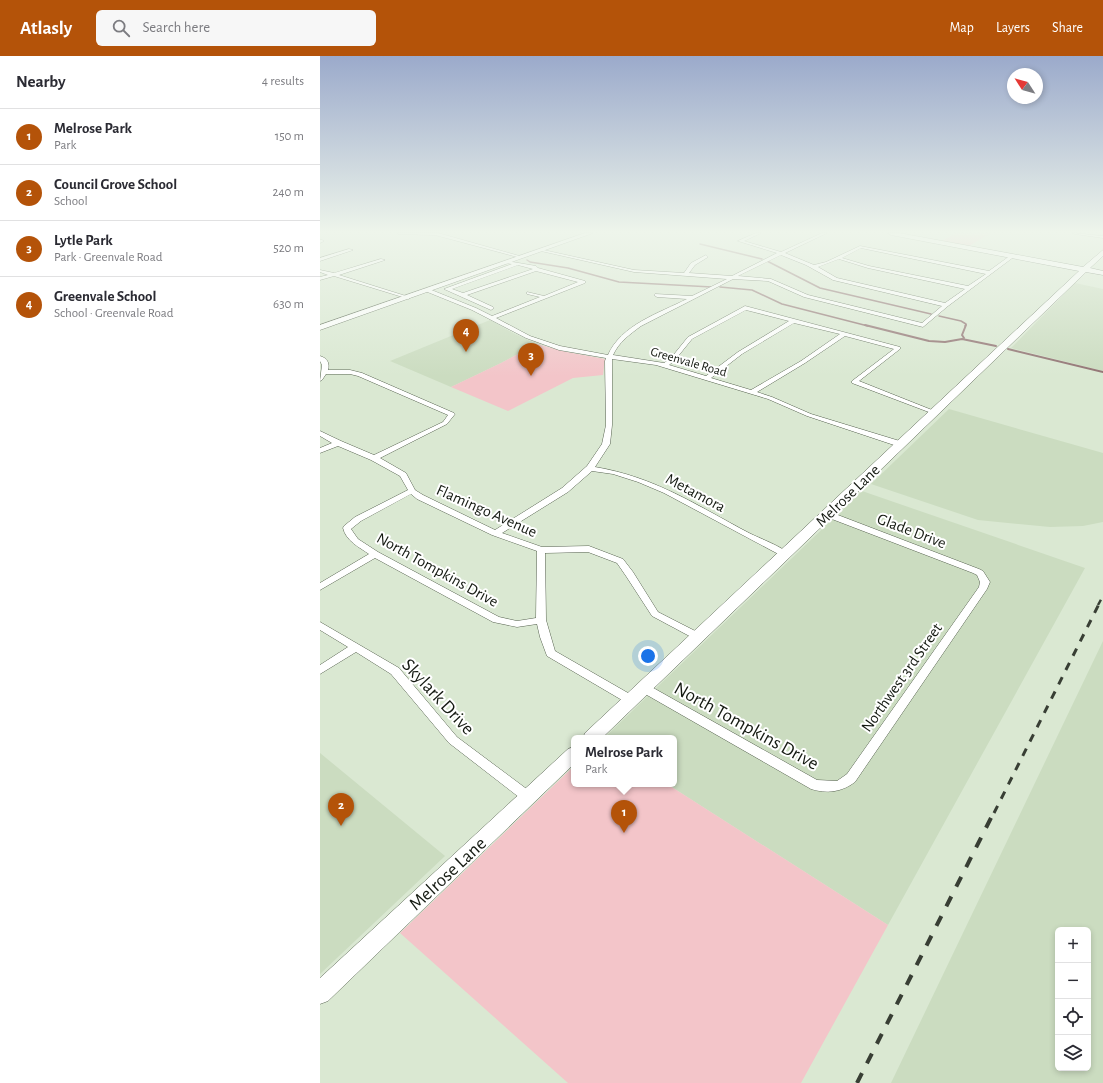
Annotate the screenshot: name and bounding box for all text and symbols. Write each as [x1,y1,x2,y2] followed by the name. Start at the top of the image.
[96,10,376,46] search box
[110,17,132,39] icon: search
[20,19,72,38] text: Atlasly
[142,20,210,35] text: Search here
[949,21,974,35] text: Map
[996,21,1030,35] text: Layers
[1052,21,1083,35] text: Share
[1007,68,1043,104] north arrow
[16,73,66,90] text: Nearby
[262,75,304,88] text: 4 results
[54,121,132,136] text: Melrose Park
[27,130,31,143] text: 1
[275,130,304,143] text: 150 m
[54,139,76,152] text: Park
[54,177,177,192] text: Council Grove School
[26,186,32,199] text: 2
[272,186,304,199] text: 240 m
[54,195,88,208] text: School
[54,233,113,248] text: Lytle Park
[26,242,32,255] text: 3
[273,242,304,255] text: 520 m
[54,251,162,264] text: Park · Greenvale Road
[54,289,156,304] text: Greenvale School
[26,298,32,311] text: 4
[273,298,304,311] text: 630 m
[54,307,174,320] text: School · Greenvale Road
[453,319,479,352] pin: 4
[518,343,544,376] pin: 3
[649,345,728,380] street label: Greenvale Road
[813,461,883,530] street label: Melrose Lane
[663,471,728,515] street label: Metamora
[434,482,539,540] street label: Flamingo Avenue
[875,510,948,551] street label: Glade Drive
[374,530,501,610] street label: North Tompkins Drive
[858,620,945,735] street label: Northwest 3rd Street
[638,646,658,666] your location
[398,655,478,739] street label: Skylark Drive
[671,679,822,774] street label: North Tompkins Drive
[571,735,677,787] popup
[585,745,663,760] text: Melrose Park
[585,763,607,776] text: Park
[328,793,354,826] pin: 2
[611,800,637,833] pin: 1
[406,834,490,914] street label: Melrose Lane
[1055,927,1091,1071] map controls
[1055,927,1091,963] button: +
[1055,963,1091,999] button: −
[1055,999,1091,1035] button: locate
[1055,1035,1091,1071] button: layers

